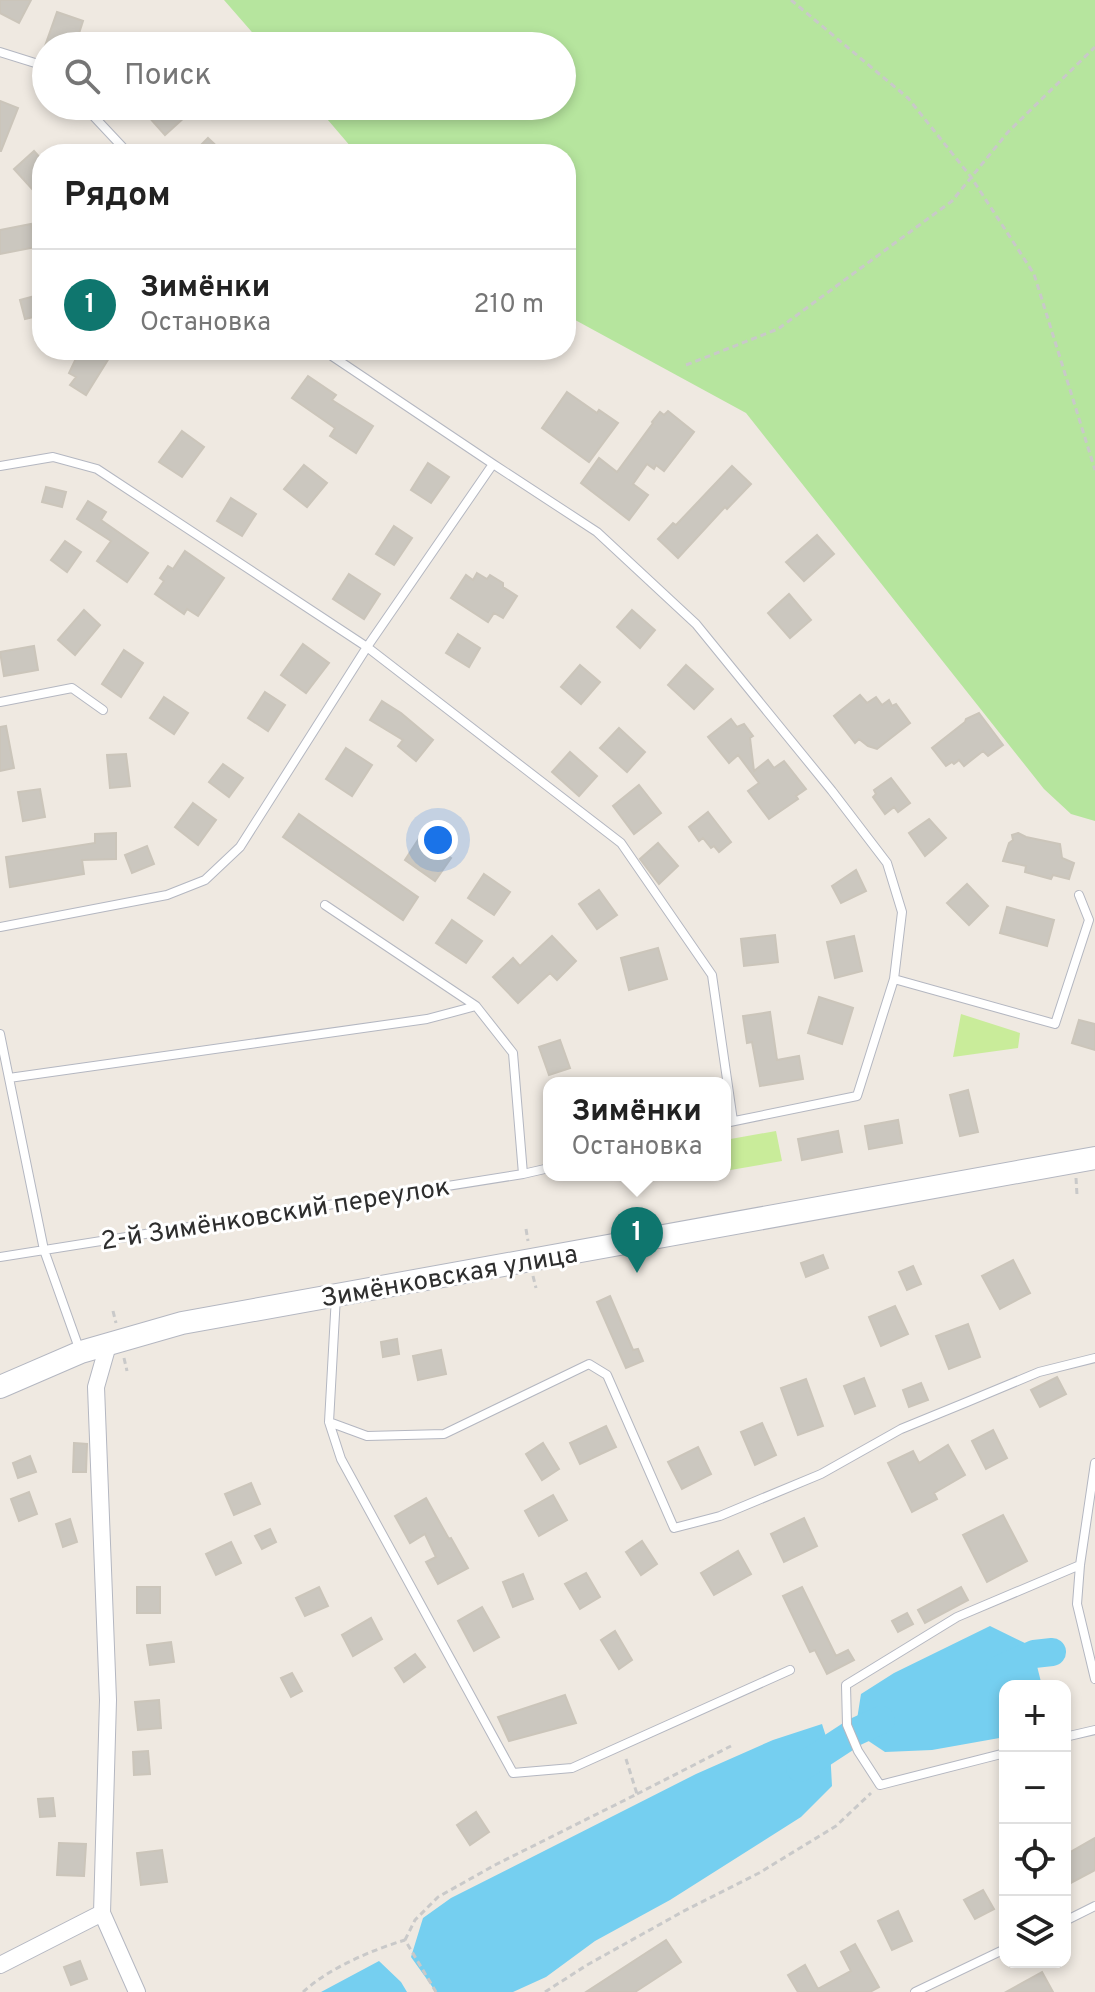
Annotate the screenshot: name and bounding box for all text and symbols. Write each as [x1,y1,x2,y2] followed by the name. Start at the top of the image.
[32,32,576,120] search box
[60,54,104,98] icon: search
[124,58,212,95] text: Поиск
[64,175,171,218] text: Рядом
[140,270,270,307] text: Зимёнки
[85,289,95,322] text: 1
[474,289,544,322] text: 210 m
[140,307,271,340] text: Остановка
[418,820,458,860] your location
[543,1077,731,1181] popup
[571,1094,702,1131] text: Зимёнки
[571,1131,703,1164] text: Остановка
[99,1172,452,1259] street label: 2-й Зимёнковский переулок
[611,1207,663,1273] pin: 1
[318,1239,580,1316] street label: Зимёнковская улица
[999,1680,1071,1968] map controls
[999,1680,1071,1752] button: +
[999,1752,1071,1824] button: −
[999,1824,1071,1896] button: locate
[999,1896,1071,1968] button: layers

